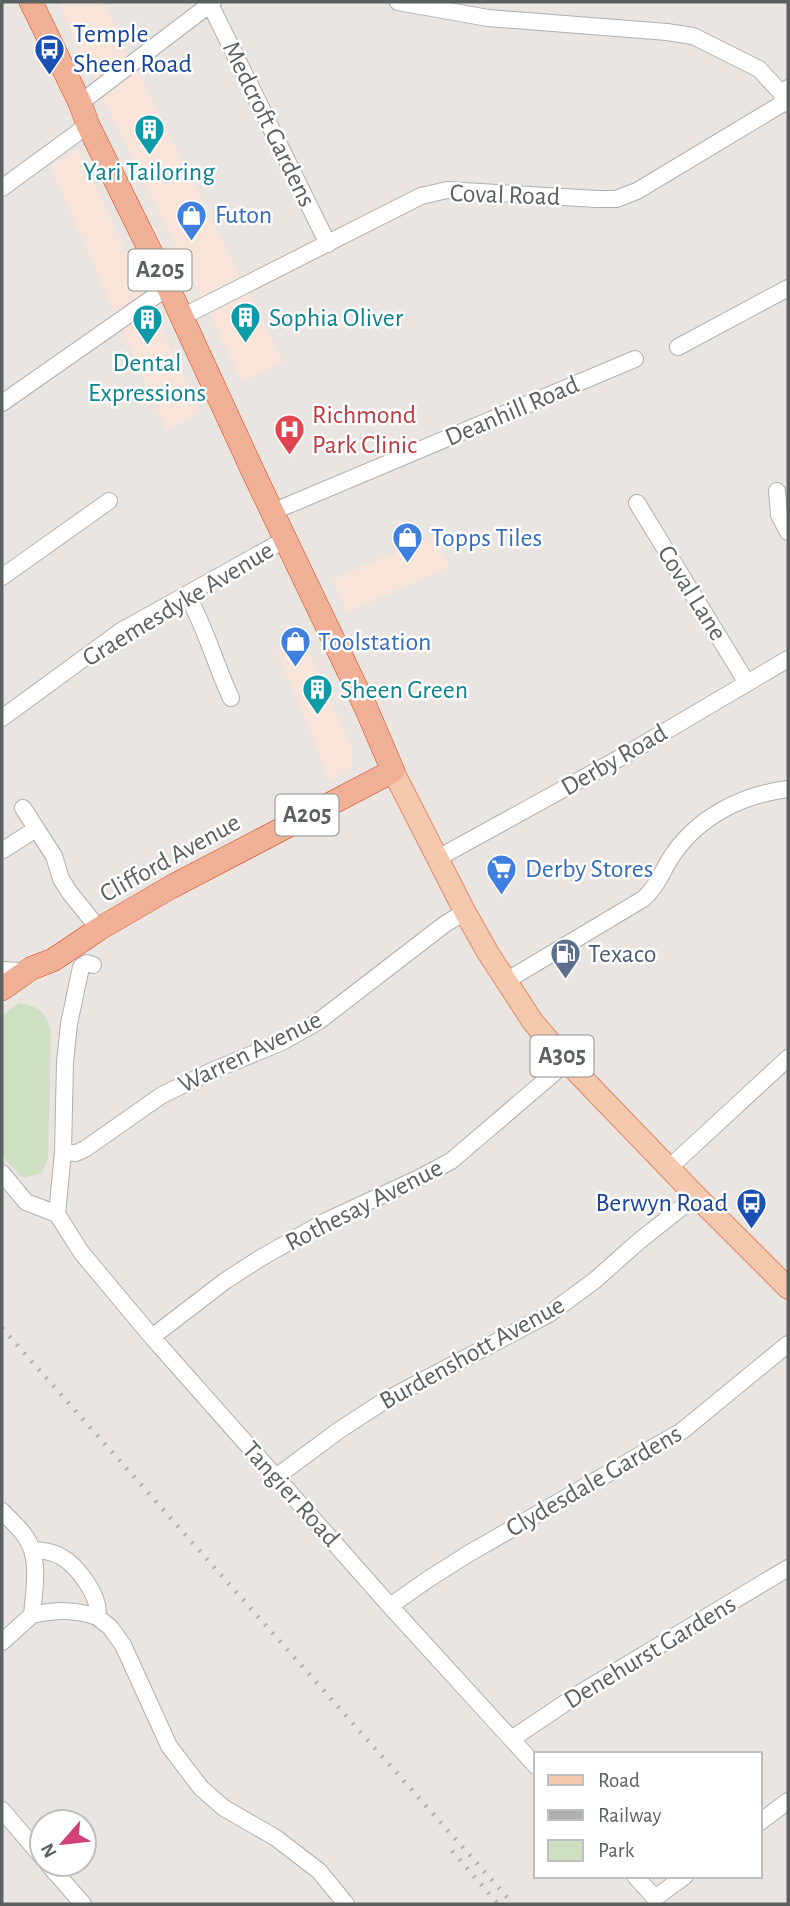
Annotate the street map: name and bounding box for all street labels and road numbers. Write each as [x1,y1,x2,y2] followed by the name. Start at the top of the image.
[218,37,320,211] street label: Medcroft Gardens
[449,180,561,210] street label: Coval Road
[128,249,192,290] road number: A205
[441,371,583,451] street label: Deanhill Road
[78,537,278,671] street label: Graemesdyke Avenue
[653,541,731,645] street label: Coval Lane
[557,719,671,801] street label: Derby Road
[276,794,338,836] road number: A205
[96,809,244,907] street label: Clifford Avenue
[174,1006,326,1098] street label: Warren Avenue
[530,1036,594,1076] road number: A305
[281,1154,447,1256] street label: Rothesay Avenue
[375,1292,569,1414] street label: Burdenshott Avenue
[502,1420,686,1542] street label: Clydesdale Gardens
[237,1436,345,1552] street label: Tangier Road
[560,1591,740,1713] street label: Denehurst Gardens

